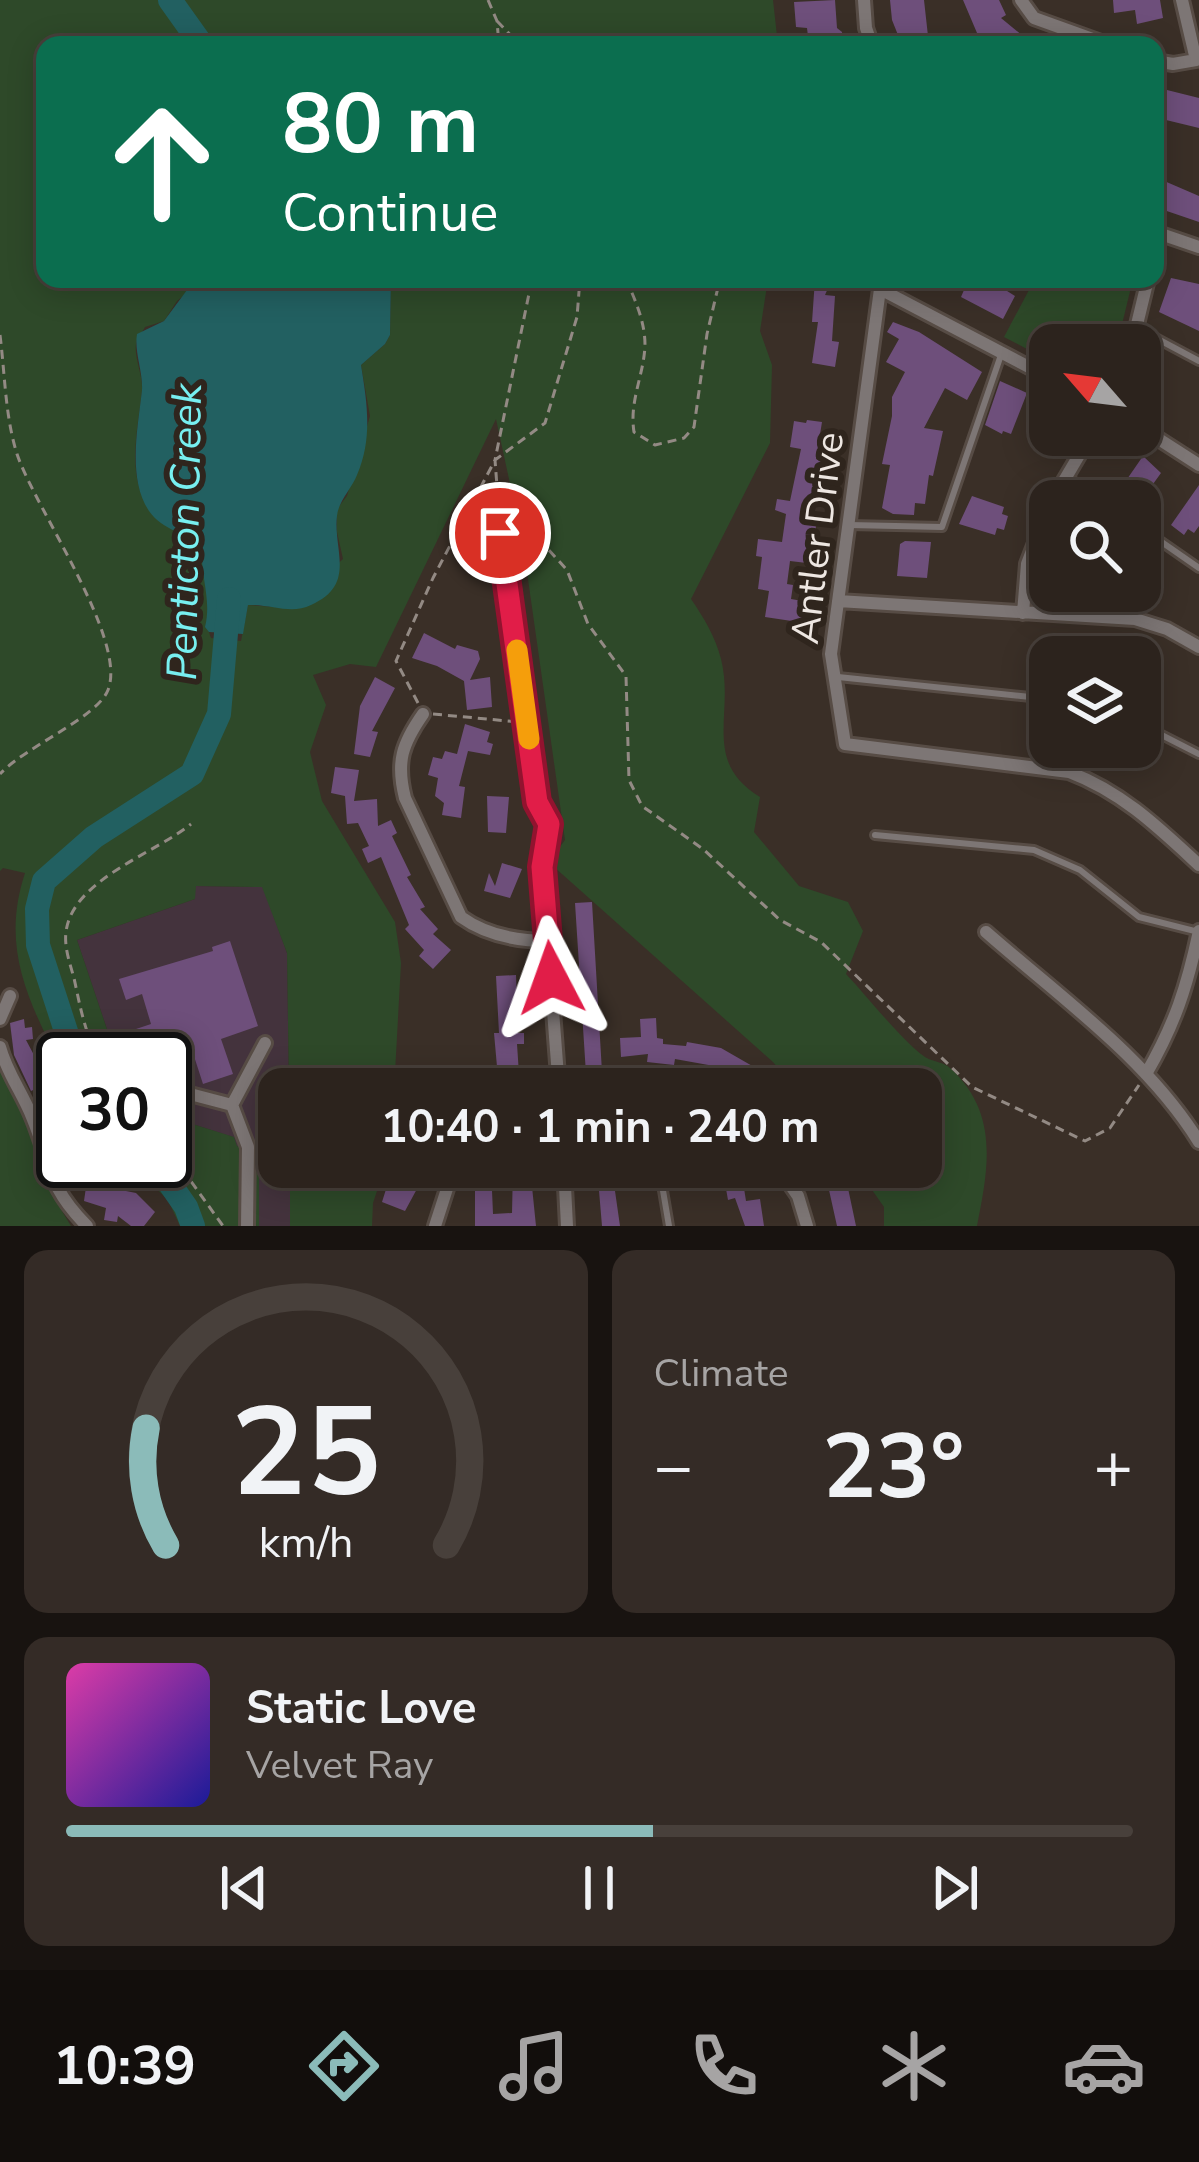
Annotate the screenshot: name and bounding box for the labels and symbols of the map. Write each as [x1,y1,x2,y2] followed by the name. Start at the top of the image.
[1029,324,1161,456] north arrow
[154,382,216,681] water label: Penticton Creek
[779,429,857,647] street label: Antler Drive
[449,482,551,584] pin
[488,915,614,1041] position arrow
[36,1032,192,1188] speed limit sign: 30

